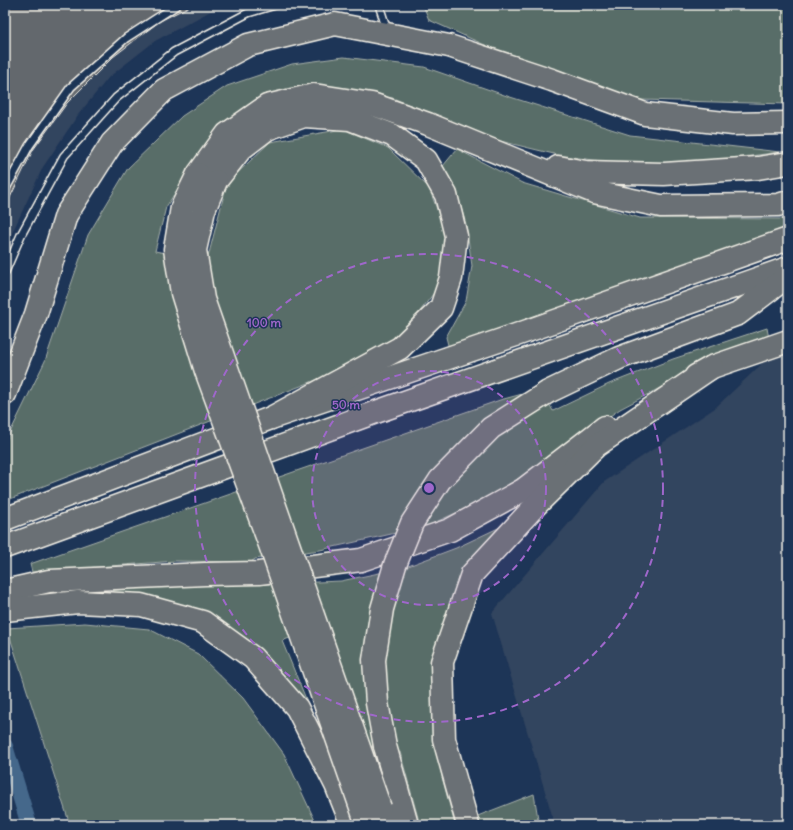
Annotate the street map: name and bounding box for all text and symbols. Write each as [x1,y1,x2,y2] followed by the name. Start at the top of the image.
[247,315,281,330] text: 100 m
[332,397,361,412] text: 50 m
[422,481,436,495] centre of rings

